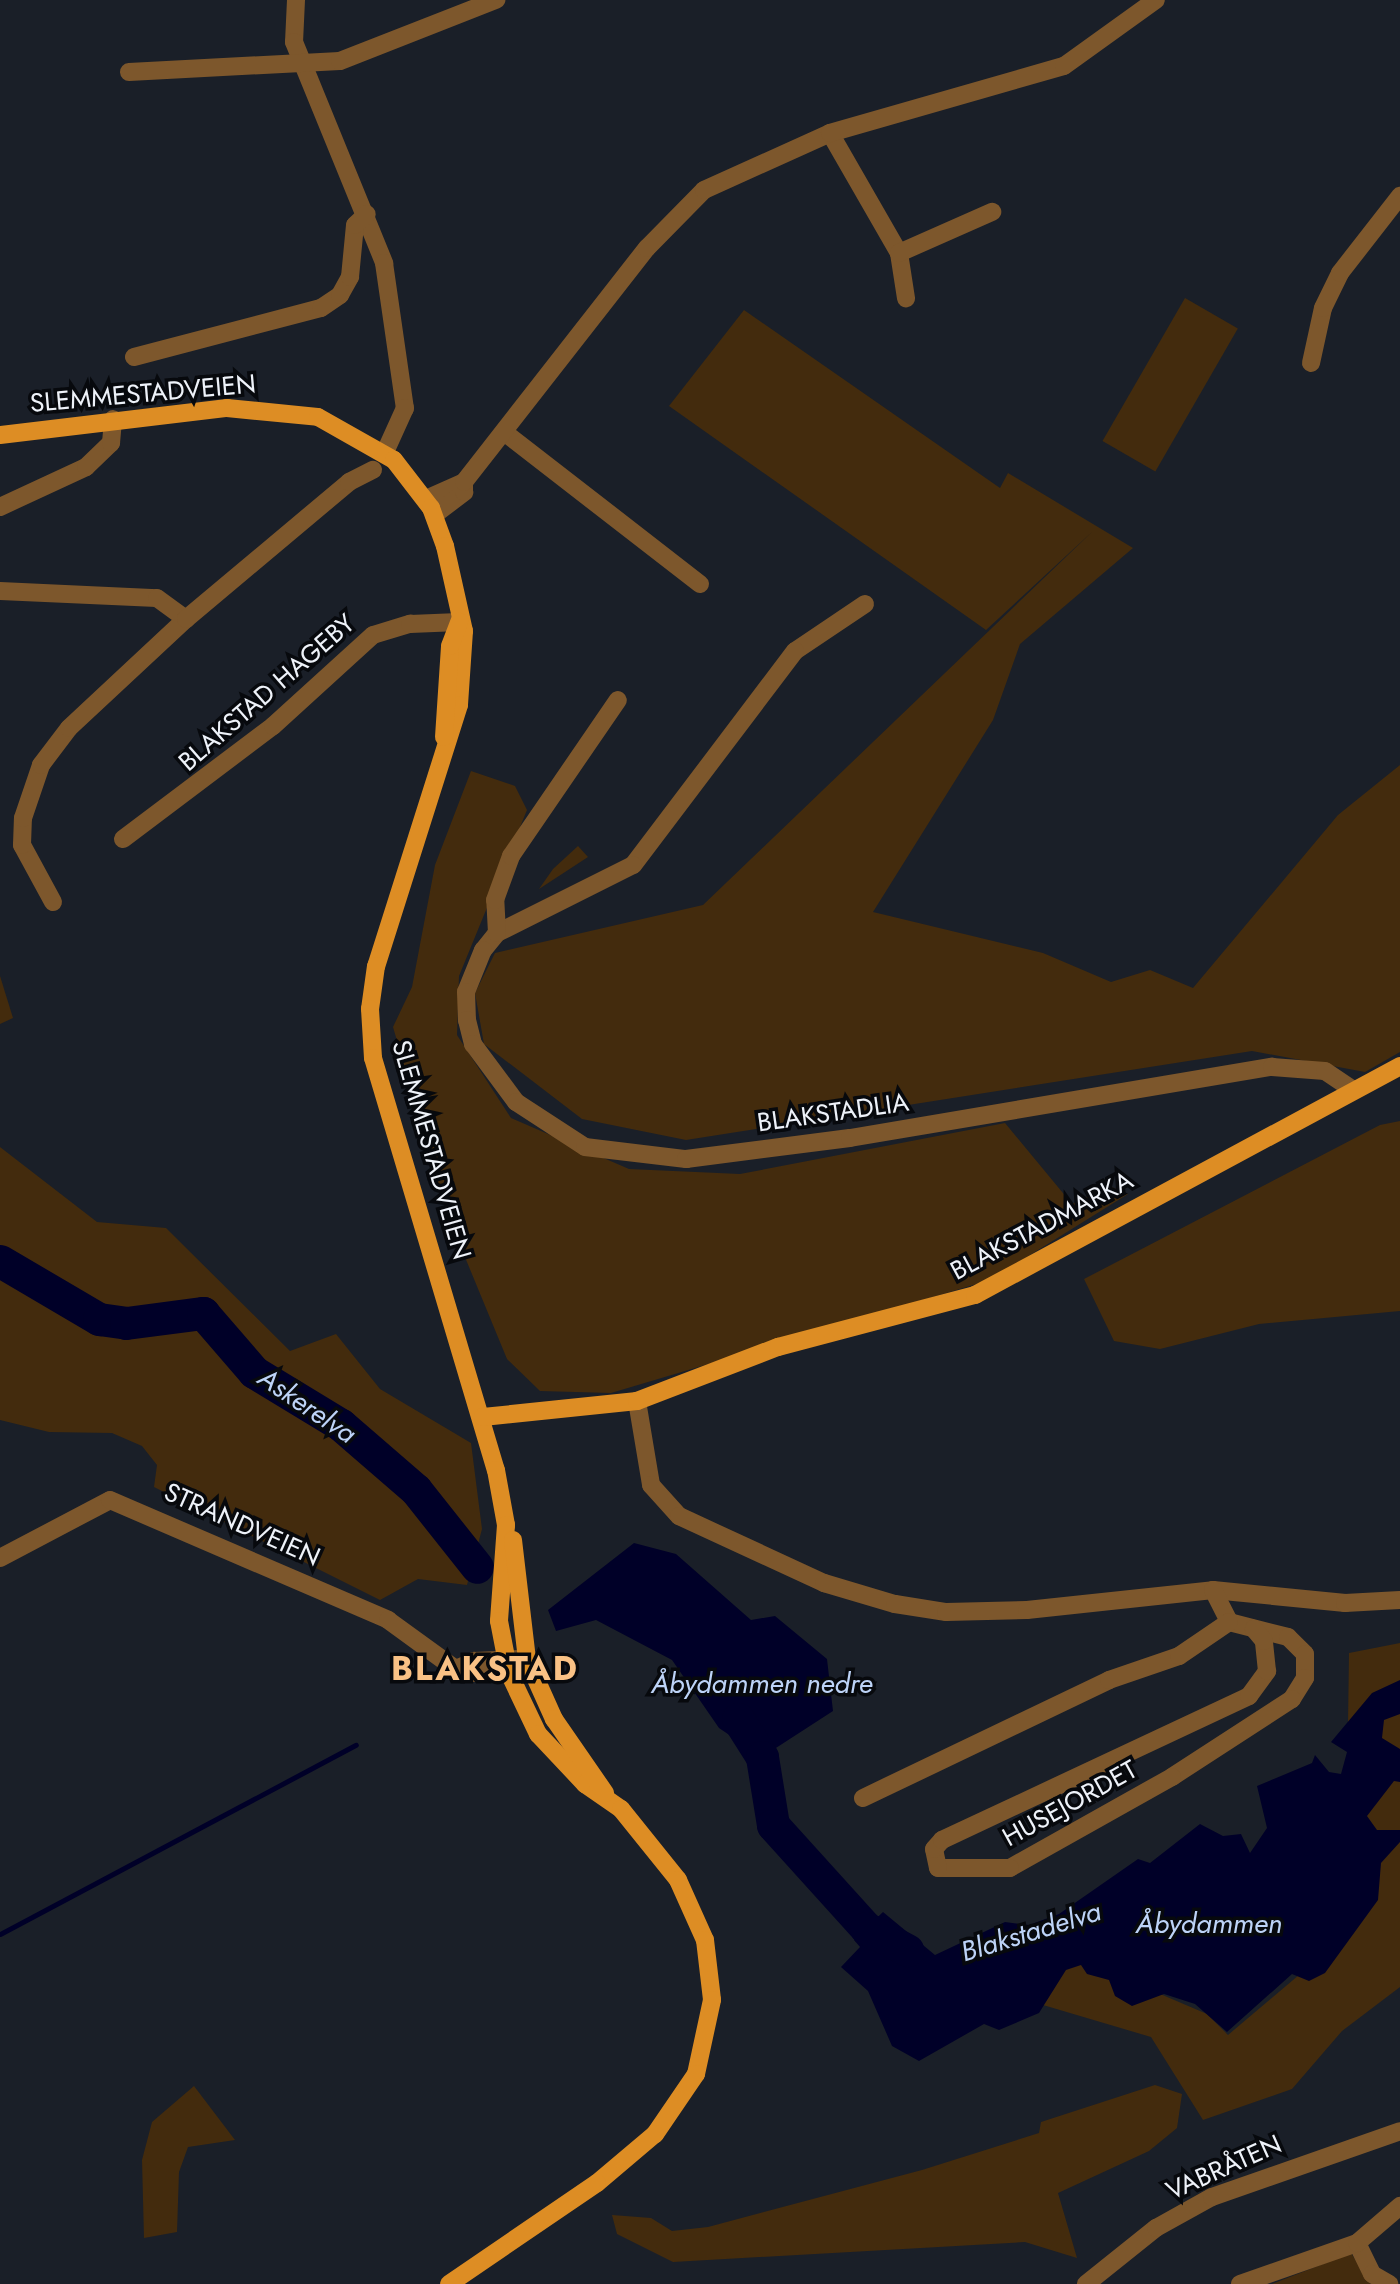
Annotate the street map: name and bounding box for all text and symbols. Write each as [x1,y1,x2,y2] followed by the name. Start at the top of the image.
[29,369,257,419] street label: SLEMMESTADVEIEN
[173,608,361,778] street label: BLAKSTAD HAGEBY
[385,1037,477,1263] street label: SLEMMESTADVEIEN
[755,1087,911,1139] street label: BLAKSTADLIA
[945,1165,1139,1287] street label: BLAKSTADMARKA
[252,1361,362,1451] water label: Askerelva
[159,1477,325,1573] street label: STRANDVEIEN
[392,1649,578,1689] district label: BLAKSTAD
[651,1667,873,1701] water label: Åbydammen nedre
[997,1754,1143,1854] street label: HUSEJORDET
[957,1895,1105,1969] water label: Blakstadelva
[1136,1907,1282,1941] water label: Åbydammen
[1162,2129,1286,2207] street label: VABRÅTEN

